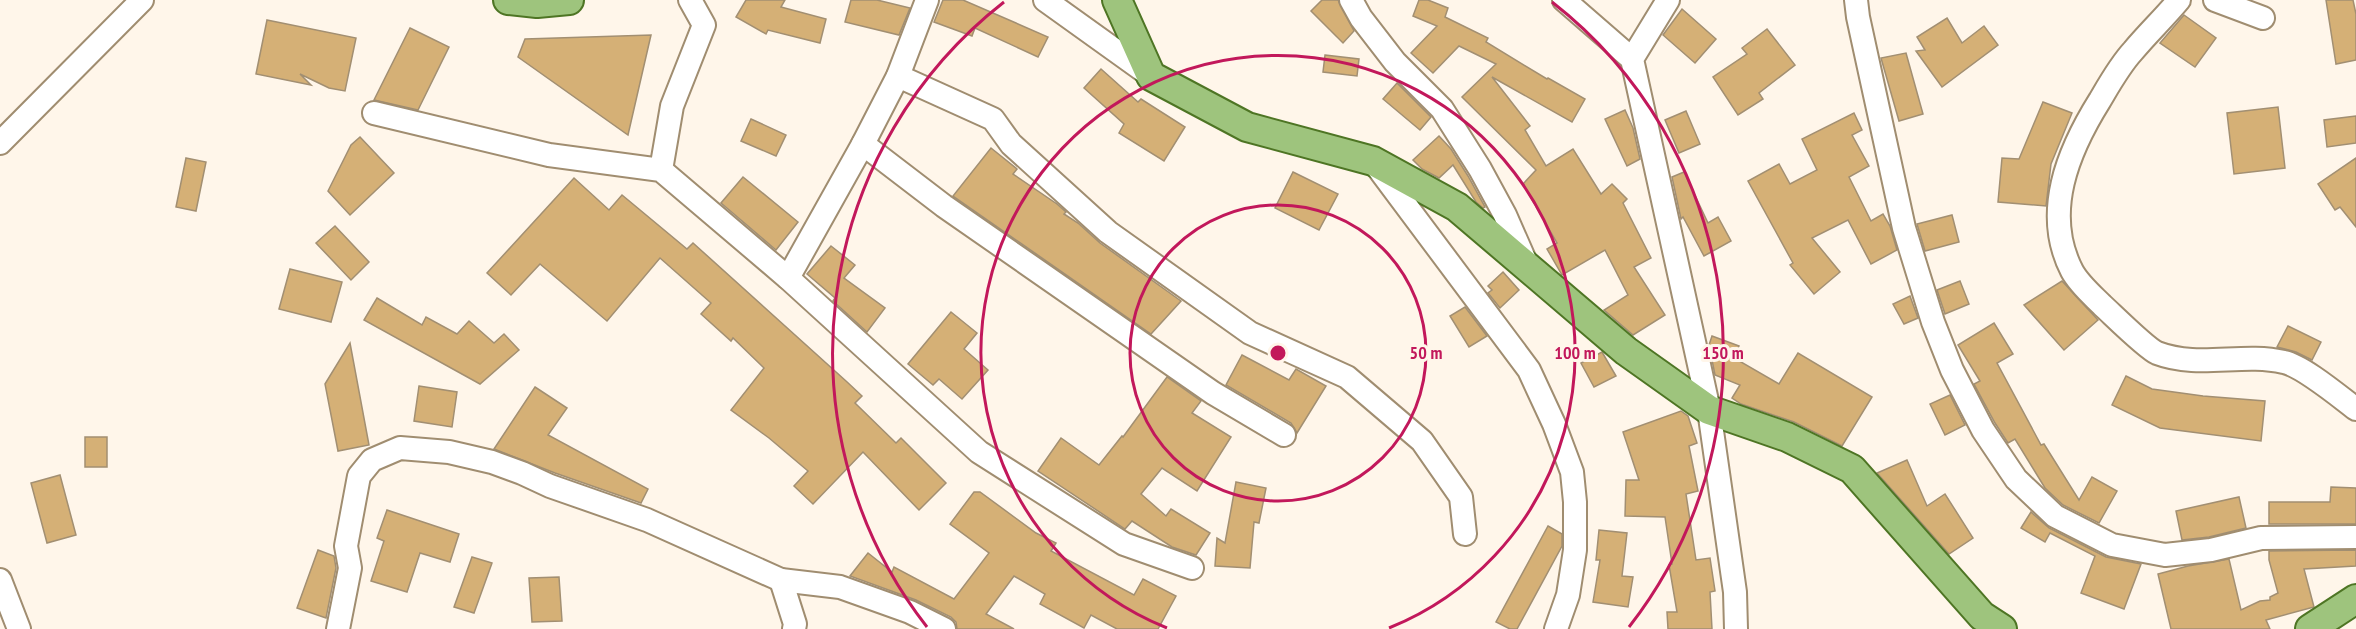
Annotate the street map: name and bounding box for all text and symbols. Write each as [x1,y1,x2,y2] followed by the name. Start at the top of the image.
[1410,341,1442,364] text: 50 m
[1554,341,1596,364] text: 100 m
[1702,341,1744,364] text: 150 m
[1268,343,1288,363] centre of rings

